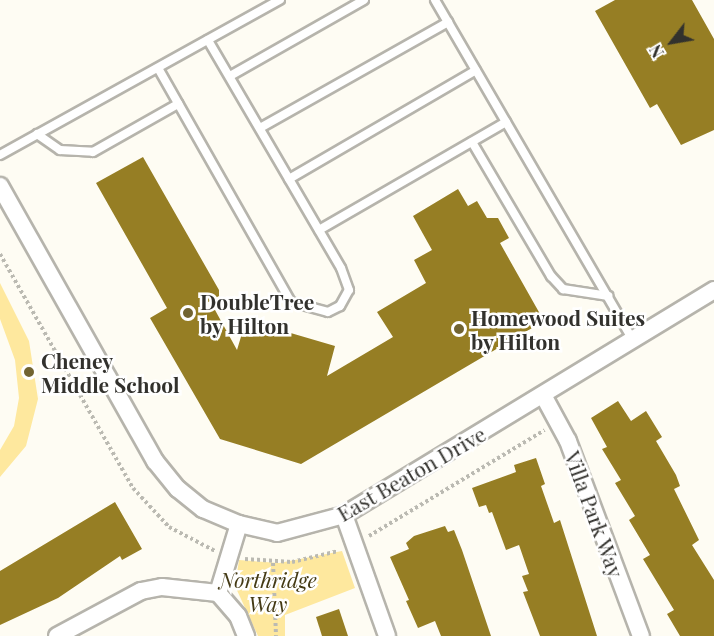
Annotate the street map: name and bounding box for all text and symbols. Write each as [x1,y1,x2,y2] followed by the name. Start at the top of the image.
[642,12,702,72] north arrow
[644,41,668,62] text: N
[200,288,314,338] place label: DoubleTree by Hilton
[471,304,645,354] place label: Homewood Suites by Hilton
[181,306,195,320] marker: DoubleTree by Hilton
[452,322,466,336] marker: Homewood Suites by Hilton
[41,347,179,397] place label: Cheney Middle School
[22,365,36,379] marker: Cheney Middle School
[332,420,490,526] street label: East Beaton Drive
[560,447,630,581] street label: Villa Park Way
[219,566,317,616] park label: Northridge Way

